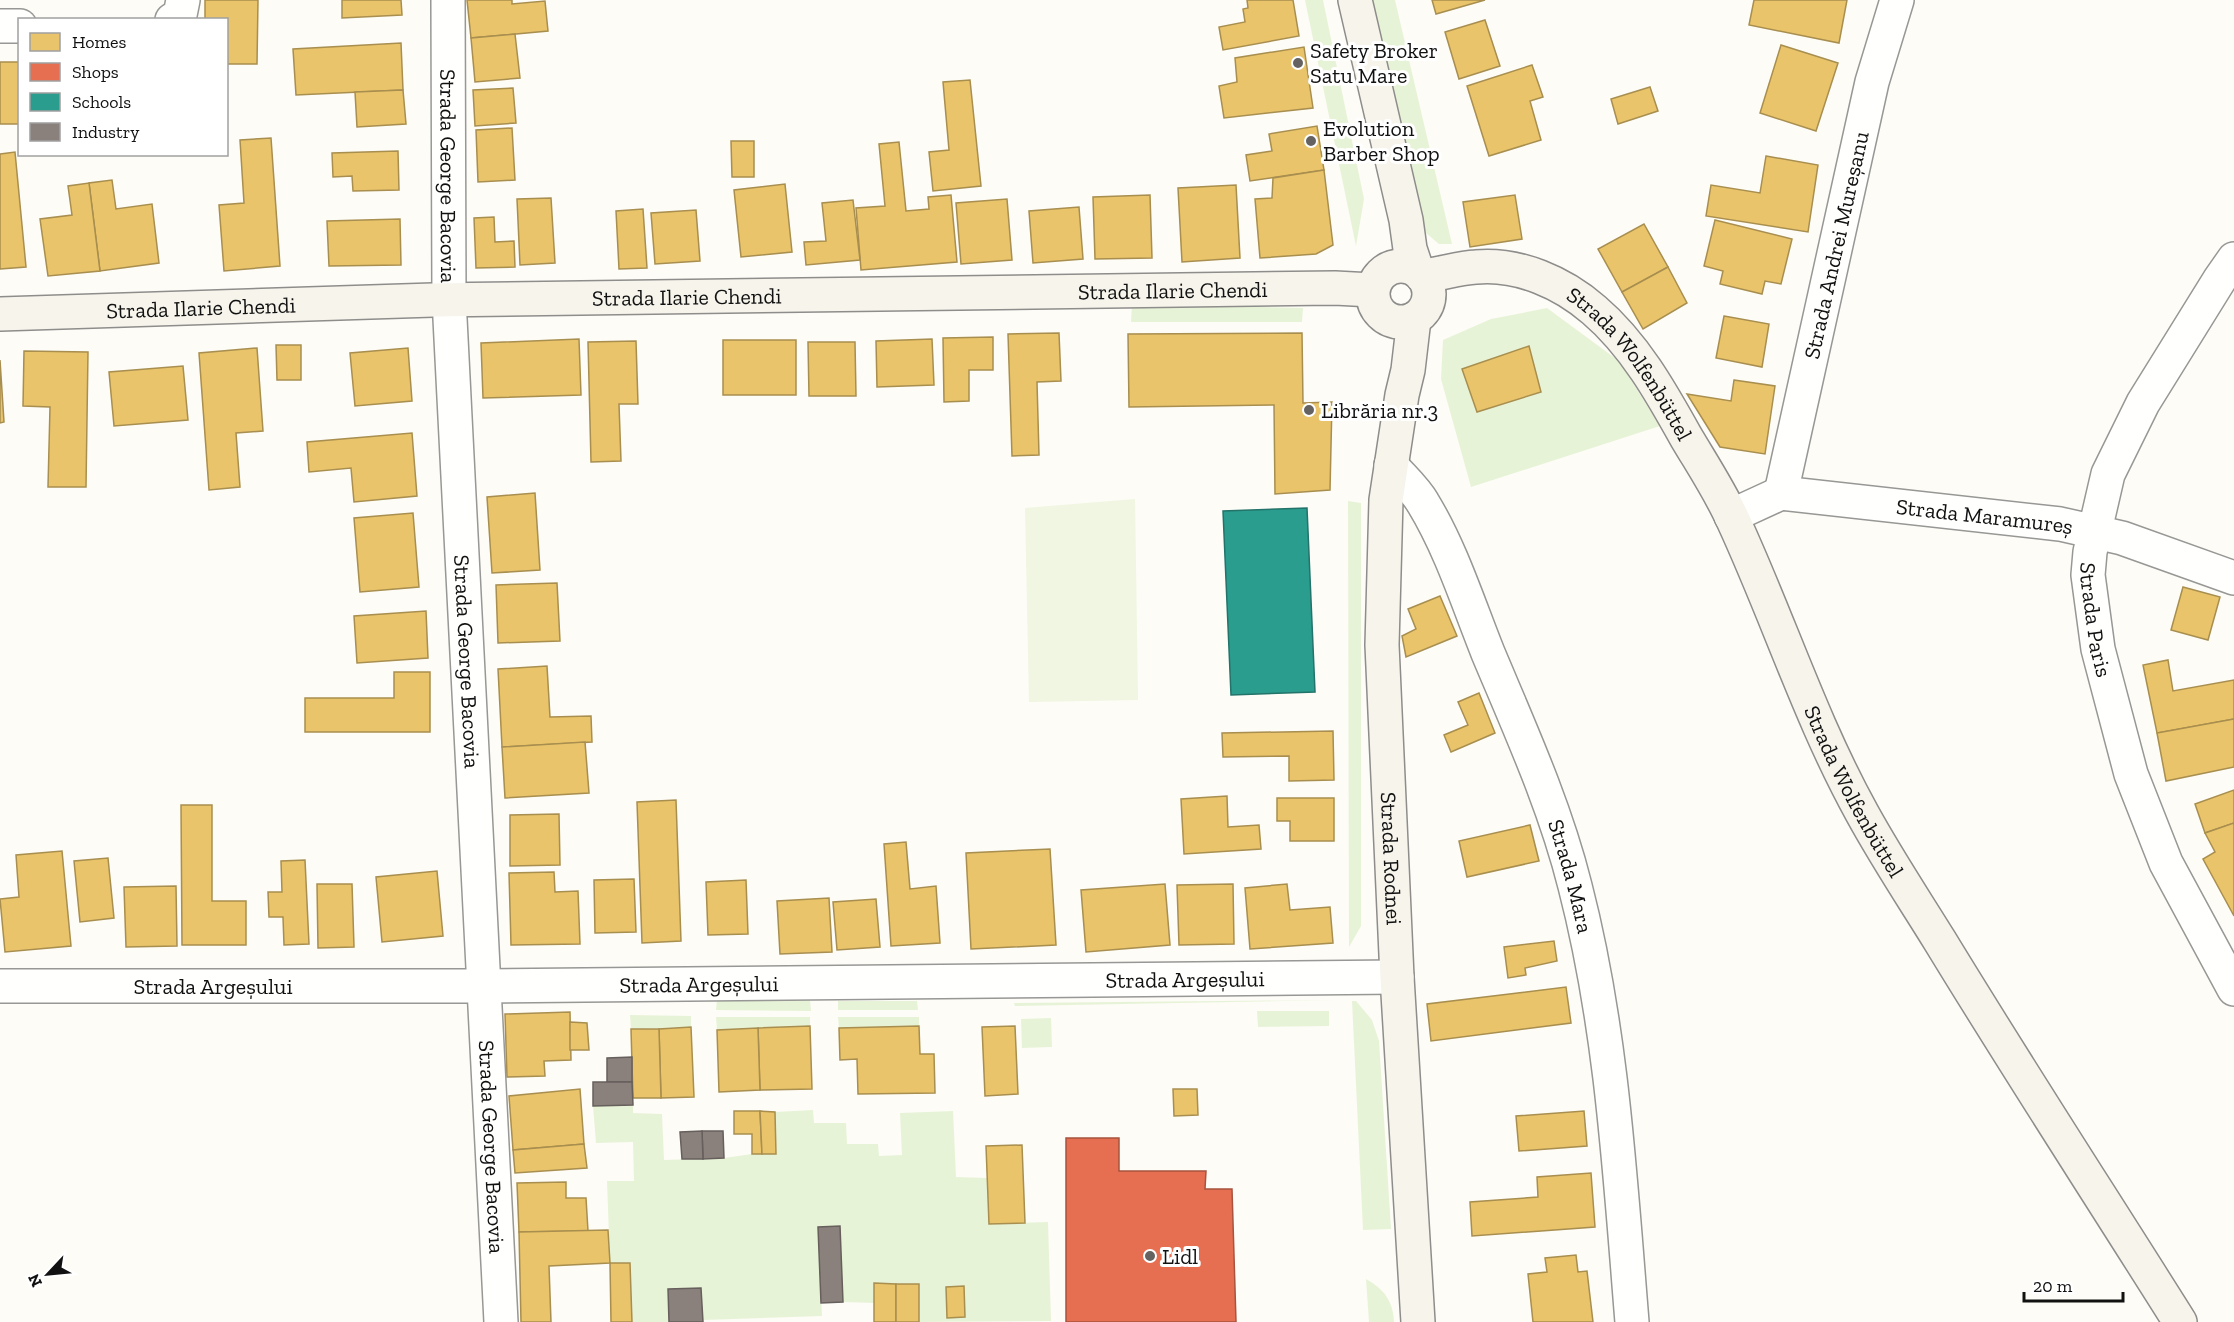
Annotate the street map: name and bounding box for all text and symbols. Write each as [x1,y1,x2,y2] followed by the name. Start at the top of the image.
[18,18,228,156] legend
[72,31,126,53] text: Homes
[1310,37,1438,89] place label: Safety Broker Satu Mare
[1291,56,1305,70] marker: Safety Broker Satu Mare
[72,61,119,83] text: Shops
[435,69,462,283] street label: Strada George Bacovia
[72,91,131,113] text: Schools
[1323,115,1440,167] place label: Evolution Barber Shop
[72,121,140,143] text: Industry
[1798,128,1874,362] street label: Strada Andrei Mureșanu
[1304,134,1318,148] marker: Evolution Barber Shop
[1078,275,1268,305] street label: Strada Ilarie Chendi
[1562,281,1699,445] street label: Strada Wolfenbüttel
[592,282,782,311] street label: Strada Ilarie Chendi
[106,291,296,324] street label: Strada Ilarie Chendi
[1321,397,1438,424] place label: Librăria nr.3
[1302,403,1316,417] marker: Librăria nr.3
[1895,492,2076,540] street label: Strada Maramureș
[449,554,486,769] street label: Strada George Bacovia
[2075,561,2118,680] street label: Strada Paris
[1799,701,1910,882] street label: Strada Wolfenbüttel
[1375,791,1408,926] street label: Strada Rodnei
[1542,816,1599,936] street label: Strada Mara
[1105,965,1265,993] street label: Strada Argeșului
[619,970,779,998] street label: Strada Argeșului
[133,973,293,1000] street label: Strada Argeșului
[473,1039,511,1255] street label: Strada George Bacovia
[1162,1243,1198,1270] place label: Lidl
[18,1244,78,1304] north arrow
[1143,1249,1157,1263] marker: Lidl
[2024,1265,2123,1303] scale bar
[24,1271,46,1290] text: N
[2033,1275,2073,1297] text: 20 m

